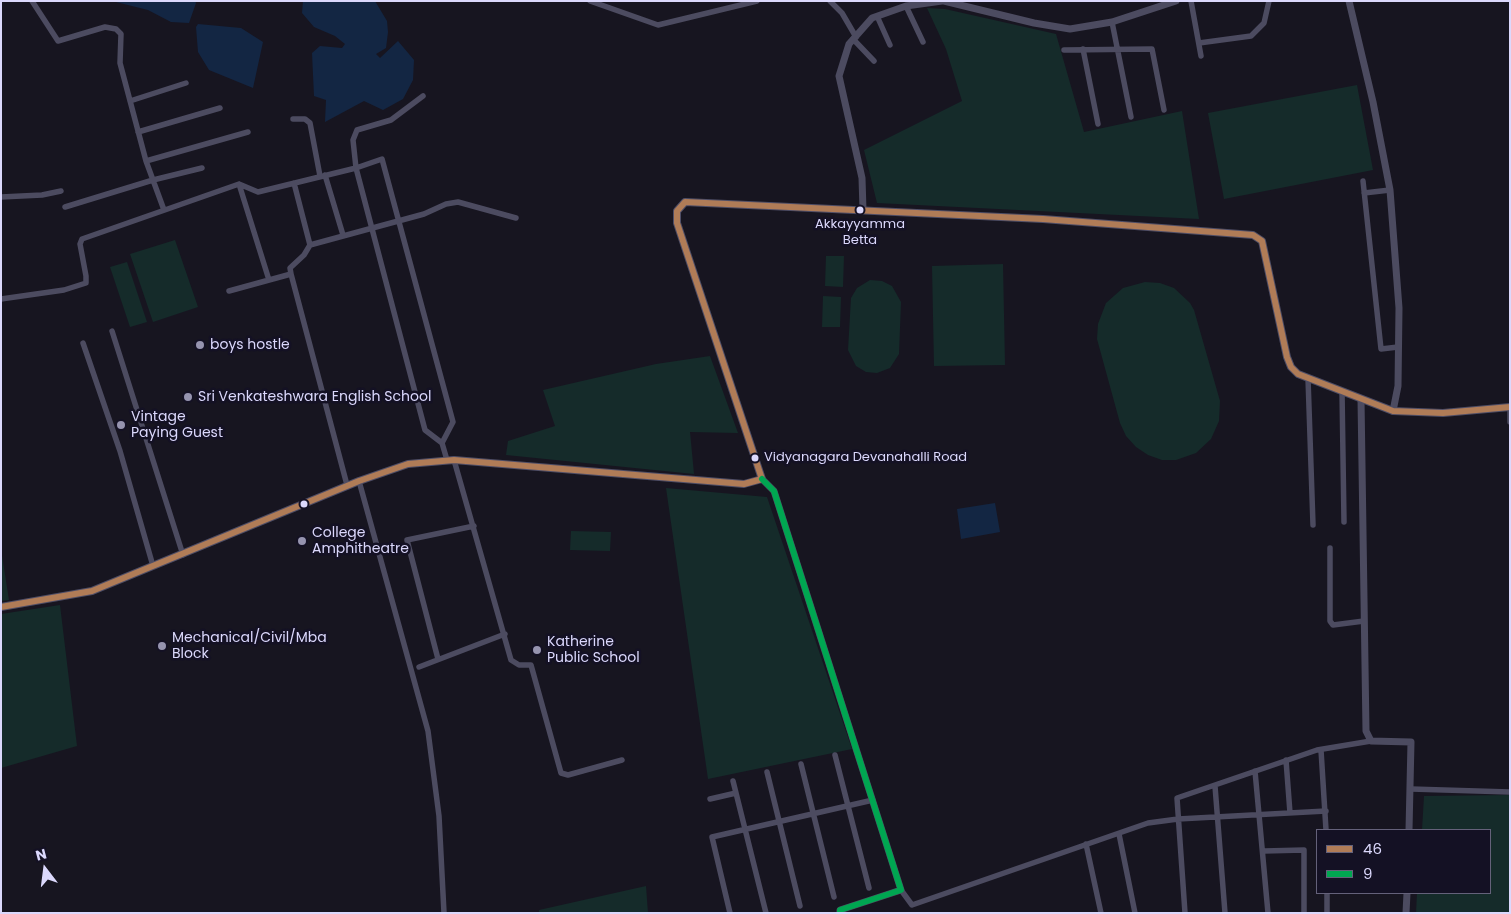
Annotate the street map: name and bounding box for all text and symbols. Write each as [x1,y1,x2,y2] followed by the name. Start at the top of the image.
[855,205,865,215] marker: Akkayyamma Betta
[815,217,905,248] place label: Akkayyamma Betta
[210,337,290,353] place label: boys hostle
[194,339,206,351] marker: boys hostle
[198,389,431,405] place label: Sri Venkateshwara English School
[182,391,194,403] marker: Sri Venkateshwara English School
[131,409,223,442] place label: Vintage Paying Guest
[115,419,127,431] marker: Vintage Paying Guest
[764,450,967,466] place label: Vidyanagara Devanahalli Road
[750,453,760,463] marker: Vidyanagara Devanahalli Road
[299,499,309,509] unlabelled marker
[312,525,409,558] place label: College Amphitheatre
[296,535,308,547] marker: College Amphitheatre
[172,630,327,662] place label: Mechanical/Civil/Mba Block
[547,634,640,666] place label: Katherine Public School
[156,640,168,652] marker: Mechanical/Civil/Mba Block
[531,644,543,656] marker: Katherine Public School
[1316,829,1491,894] legend
[1363,838,1382,859] text: 46
[33,843,49,866] text: N
[20,844,70,894] north arrow
[1363,863,1372,884] text: 9

